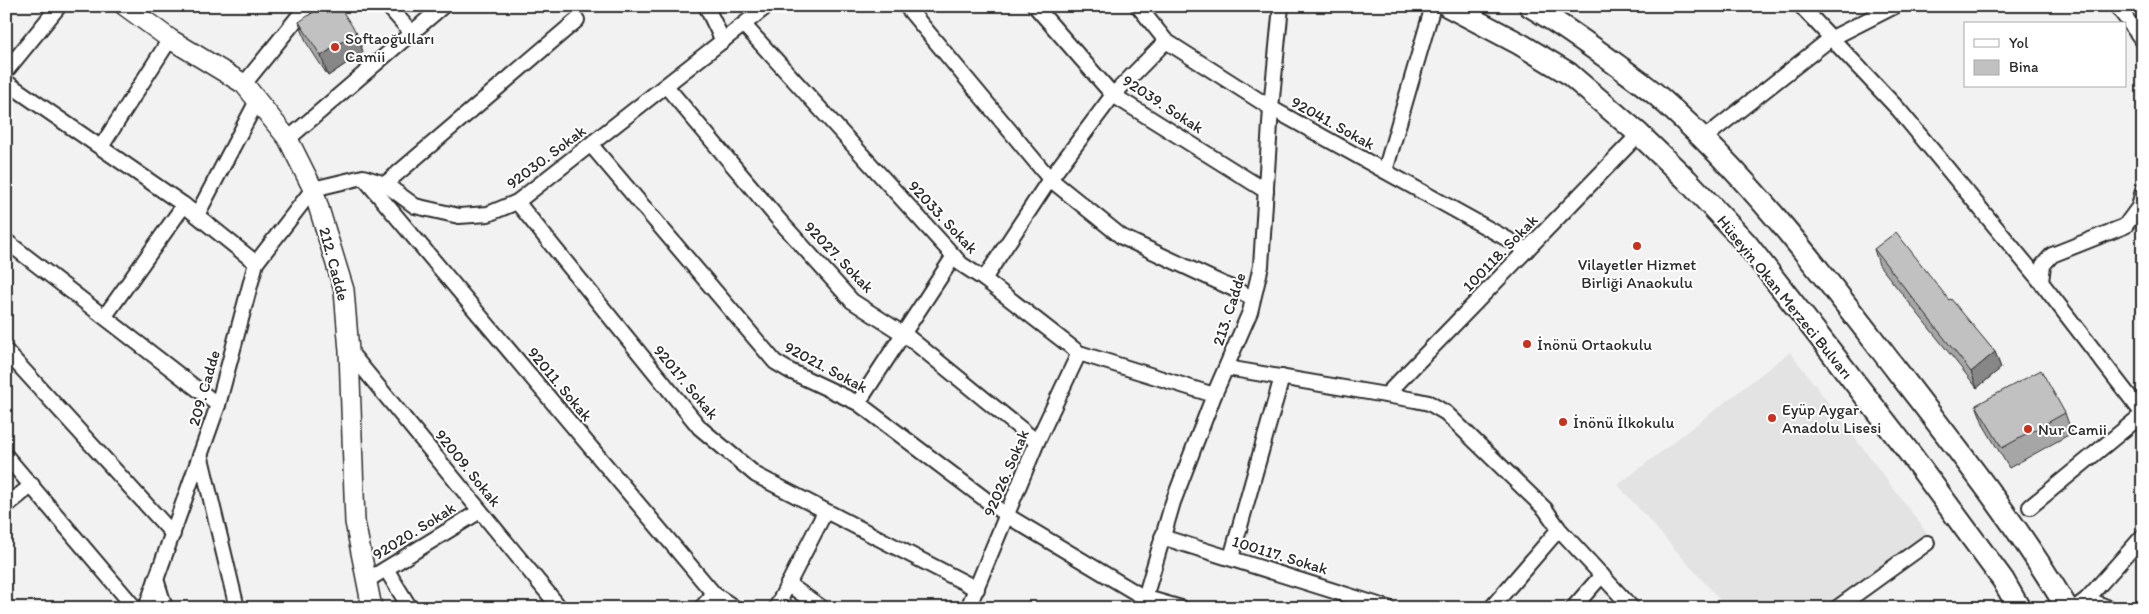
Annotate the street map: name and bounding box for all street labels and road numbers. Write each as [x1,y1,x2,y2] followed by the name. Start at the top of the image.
[1119,71,1207,137] street label: 92039. Sokak
[1288,92,1378,154] street label: 92041. Sokak
[503,121,589,193] street label: 92030. Sokak
[904,176,982,258] street label: 92033. Sokak
[1459,211,1541,295] street label: 100118. Sokak
[1713,211,1857,383] street label: Hüseyin Okan Merzeci Bulvarı
[800,217,878,297] street label: 92027. Sokak
[315,225,353,303] street label: 212. Cadde
[1208,270,1250,348] street label: 213. Cadde
[781,337,871,397] street label: 92021. Sokak
[649,341,723,423] street label: 92017. Sokak
[524,343,596,425] street label: 92011. Sokak
[184,348,224,428] street label: 209. Cadde
[431,426,505,510] street label: 92009. Sokak
[979,427,1033,519] street label: 92026. Sokak
[369,498,459,564] street label: 92020. Sokak
[1230,531,1330,579] street label: 100117. Sokak

